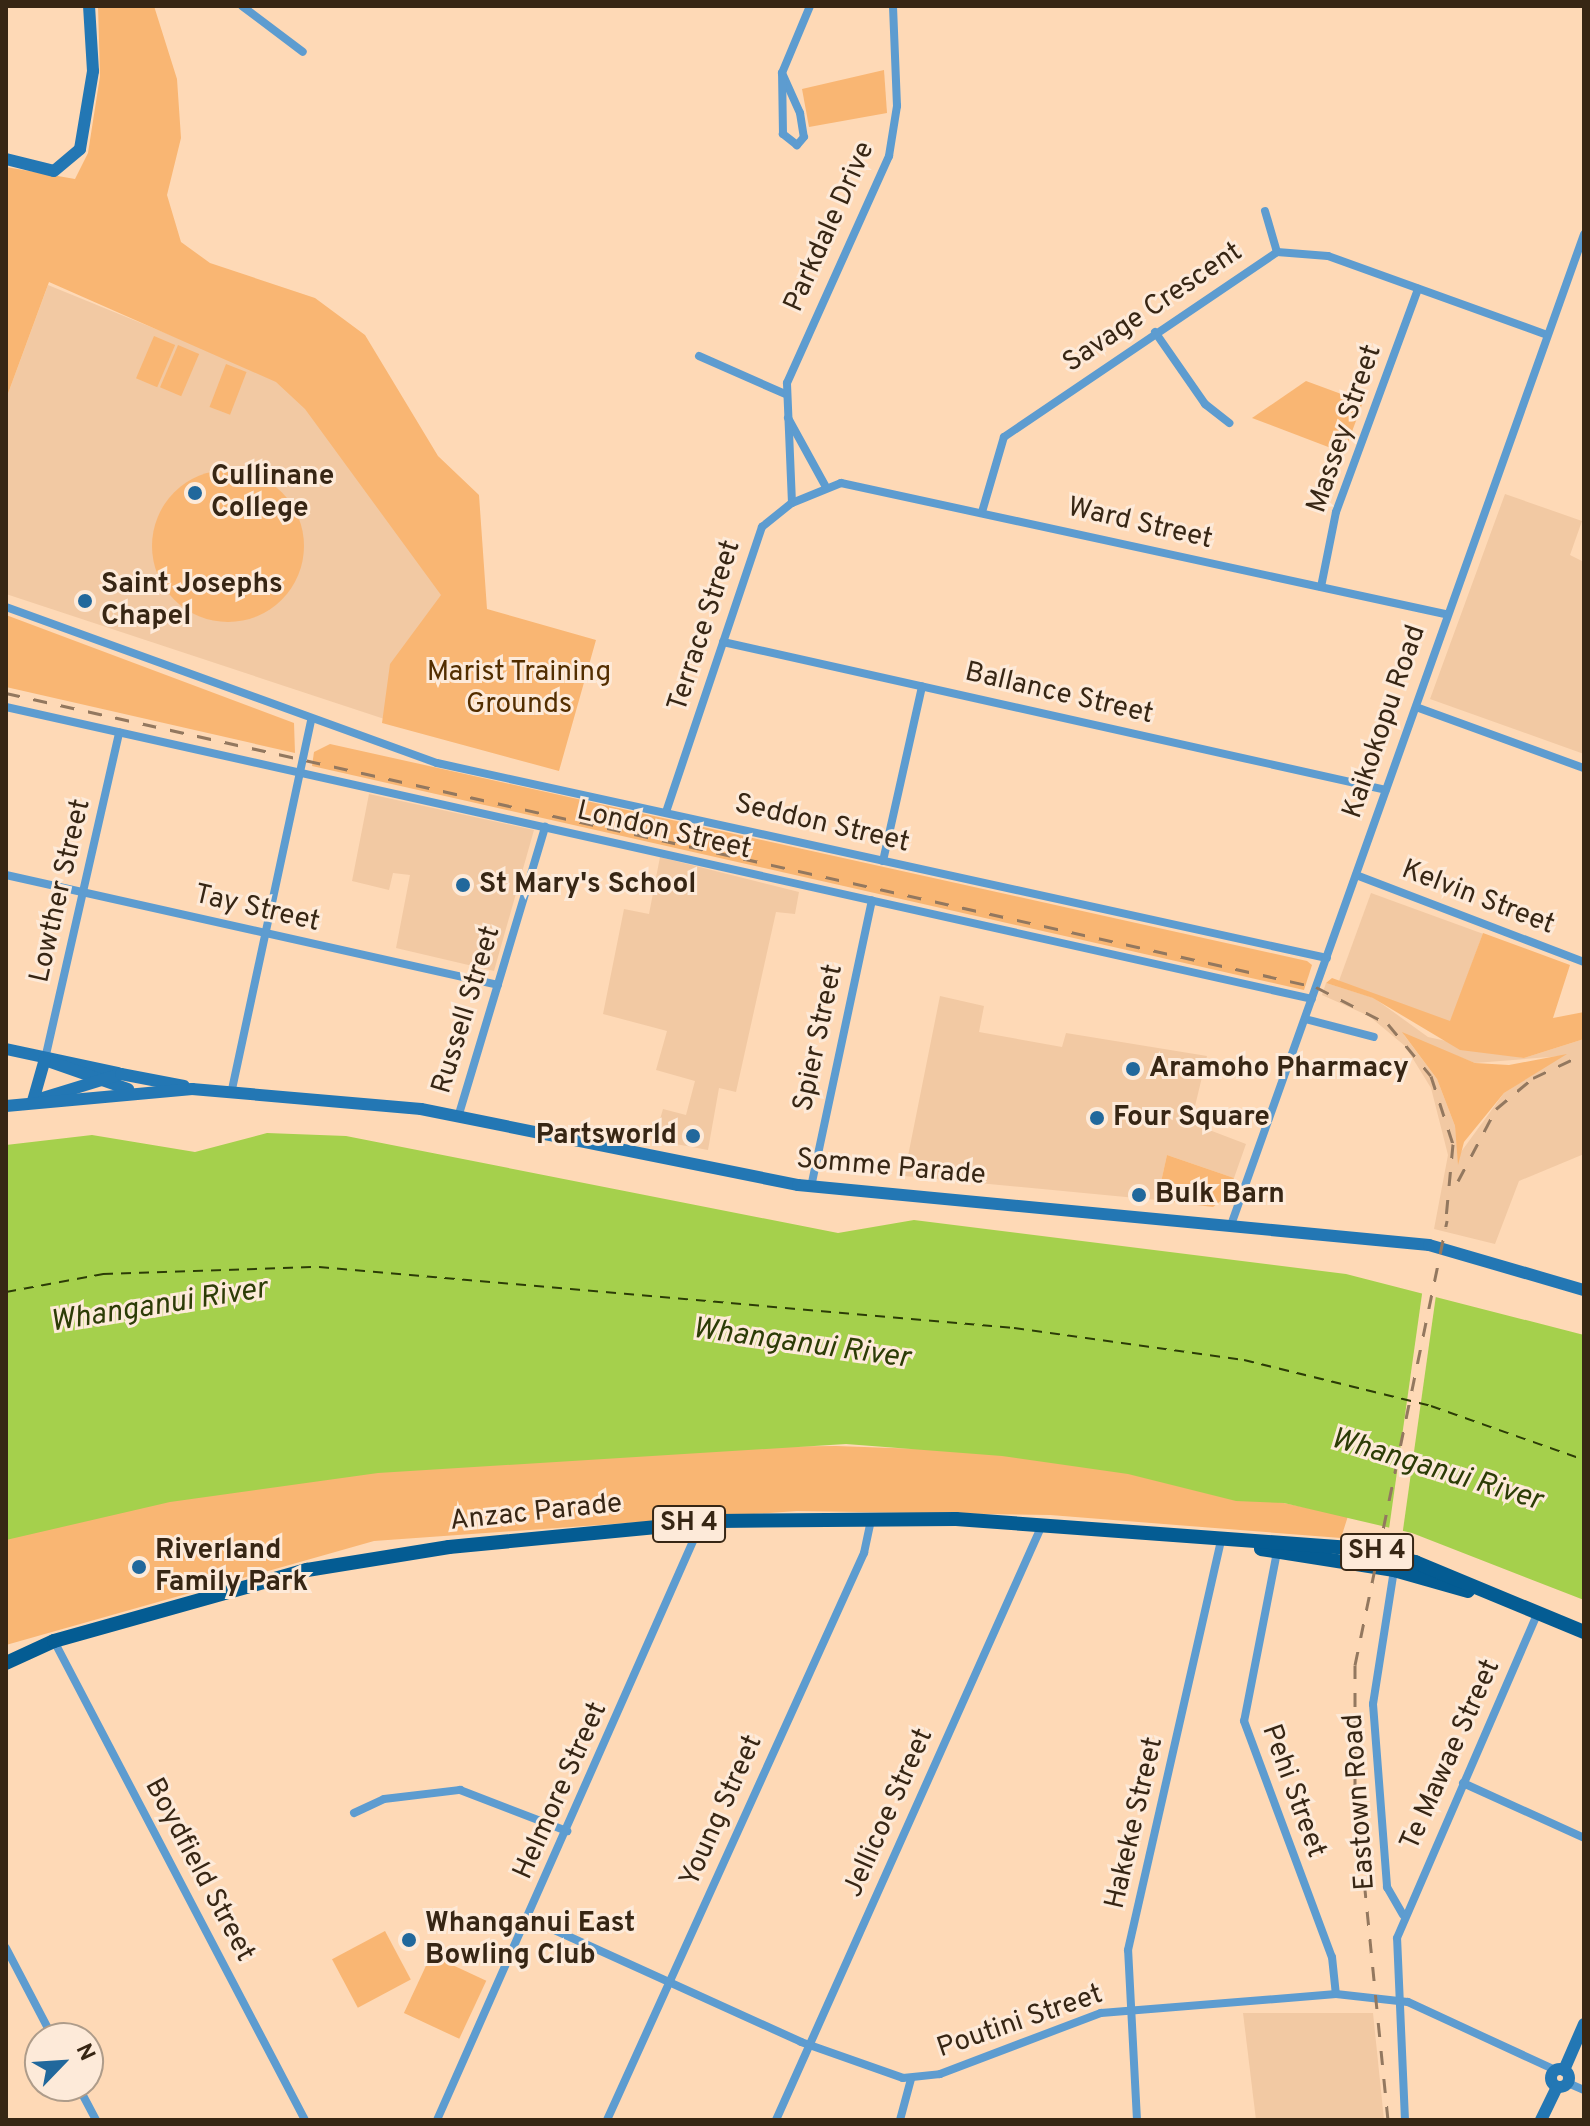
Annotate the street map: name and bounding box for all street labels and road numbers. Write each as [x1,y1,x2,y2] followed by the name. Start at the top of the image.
[777,137,883,317] street label: Parkdale Drive
[1057,236,1249,380] street label: Savage Crescent
[1301,341,1389,517] street label: Massey Street
[1064,491,1216,557] street label: Ward Street
[661,536,749,716] street label: Terrace Street
[1336,621,1434,823] street label: Kaikokopu Road
[962,656,1156,732] street label: Ballance Street
[731,788,913,860] street label: Seddon Street
[574,795,754,867] street label: London Street
[24,796,98,986] street label: Lowther Street
[1397,853,1559,943] street label: Kelvin Street
[191,878,323,940] street label: Tay Street
[426,922,508,1098] street label: Russell Street
[787,961,851,1115] street label: Spier Street
[795,1143,987,1193] street label: Somme Parade
[448,1487,624,1539] street label: Anzac Parade
[651,1502,727,1546] road number: SH 4
[1339,1530,1415,1574] road number: SH 4
[1394,1654,1508,1856] street label: Te Mawae Street
[507,1697,615,1885] street label: Helmore Street
[1337,1713,1383,1891] street label: Eastown Road
[1253,1720,1333,1862] street label: Pehi Street
[837,1723,941,1903] street label: Jellicoe Street
[674,1730,770,1892] street label: Young Street
[1099,1734,1171,1912] street label: Hakeke Street
[137,1773,261,1967] street label: Boydfield Street
[933,1978,1107,2066] street label: Poutini Street

